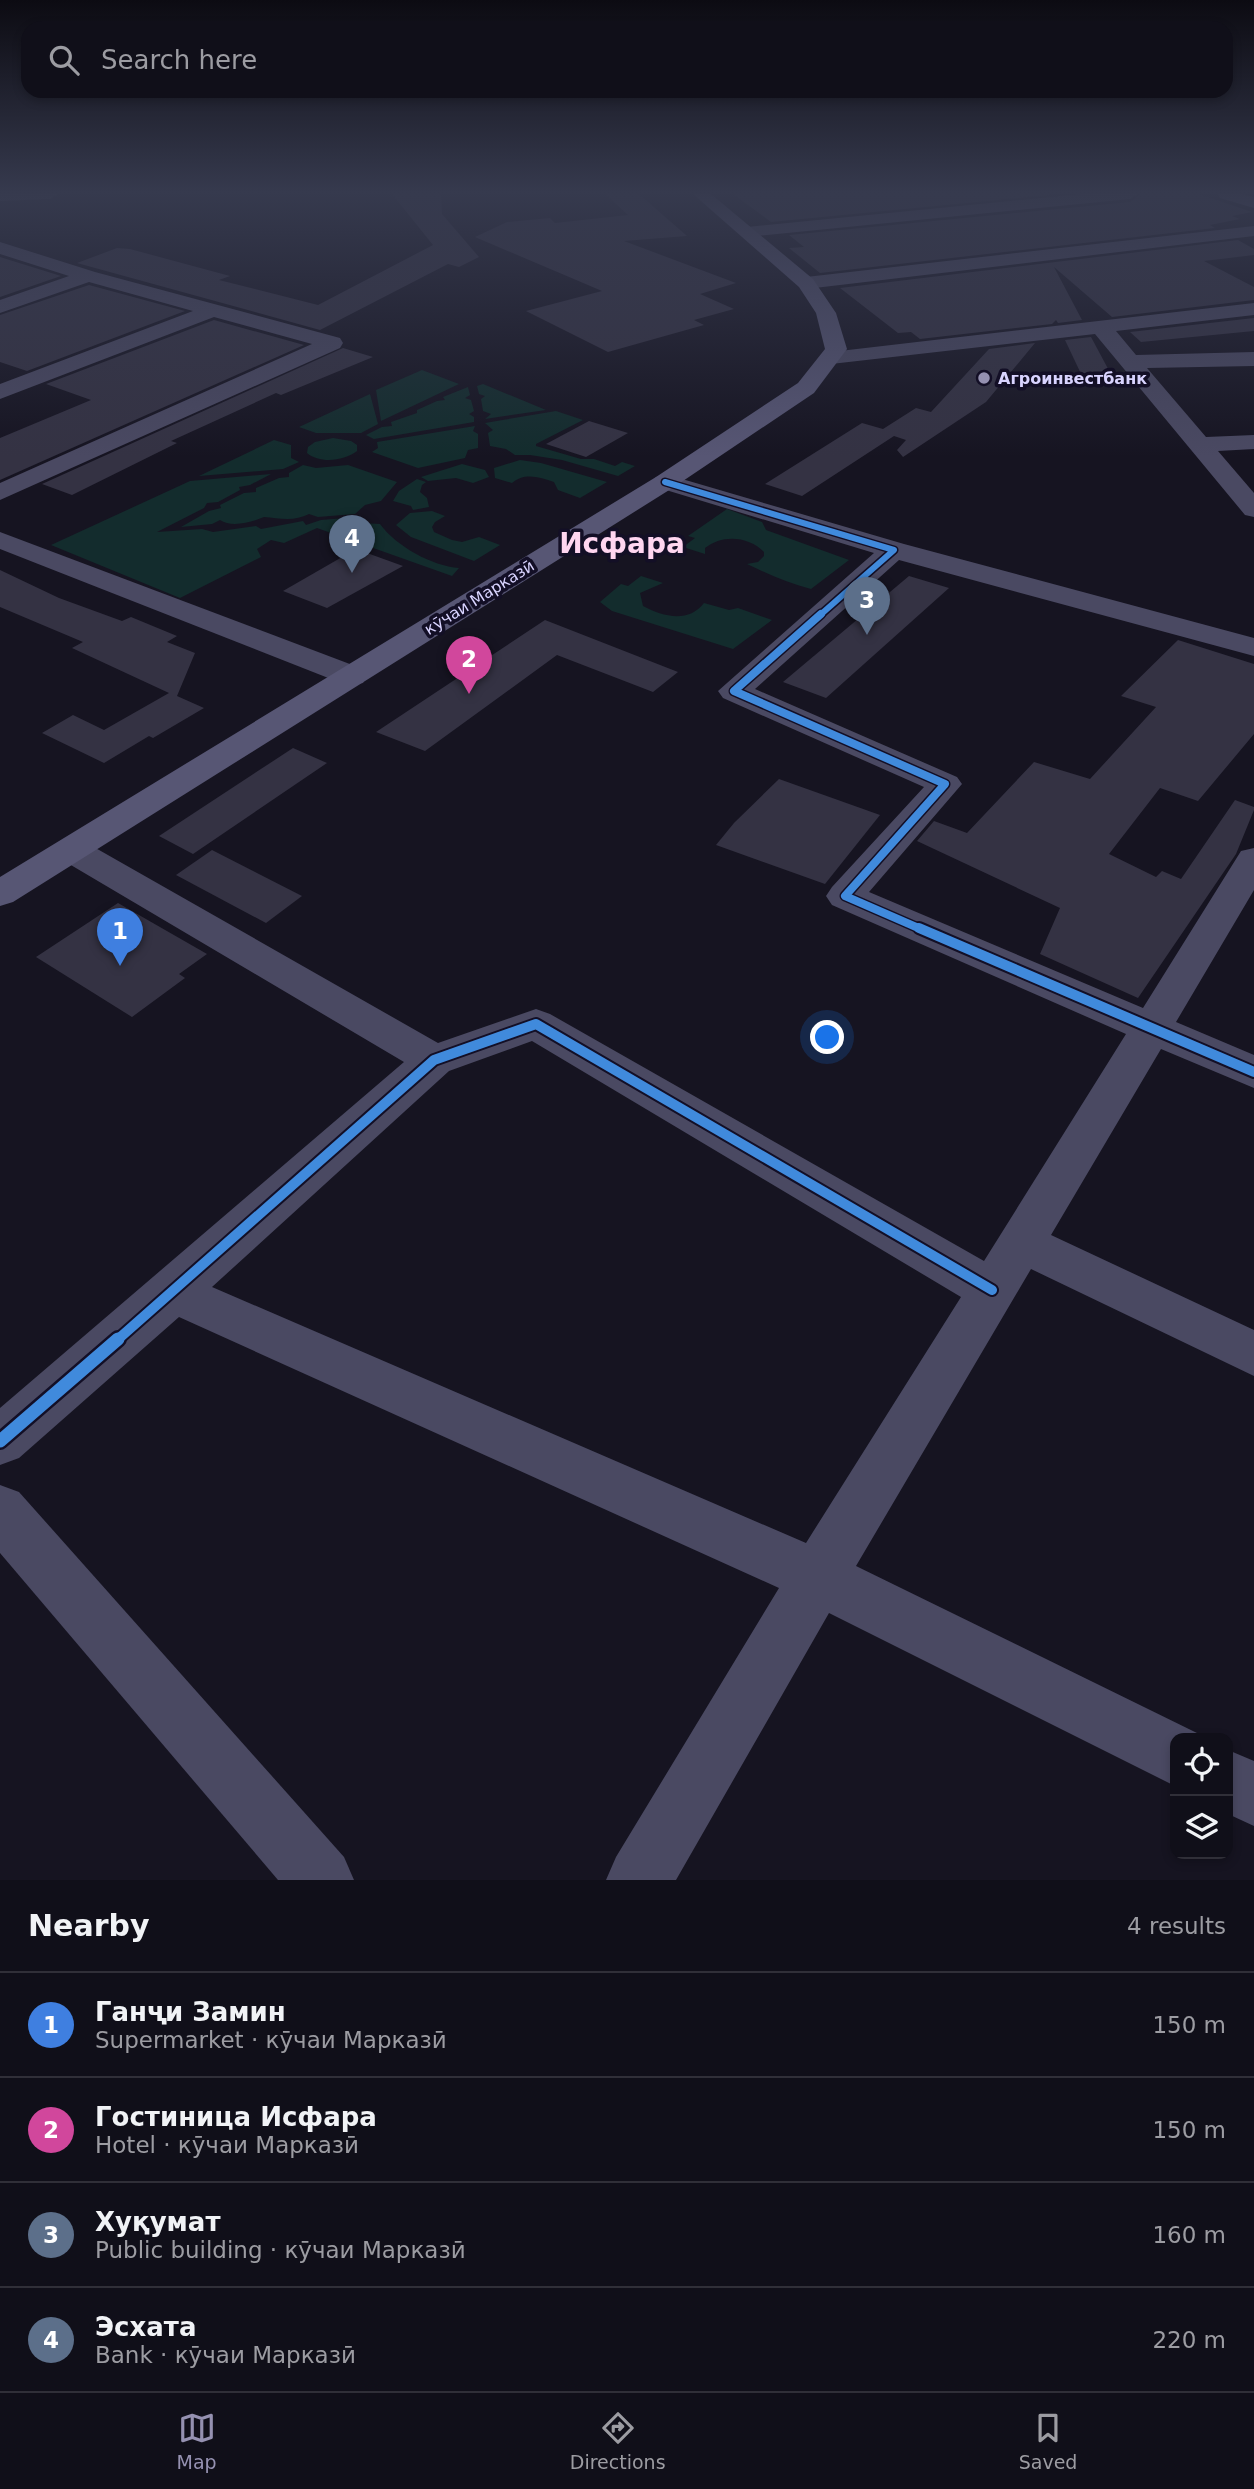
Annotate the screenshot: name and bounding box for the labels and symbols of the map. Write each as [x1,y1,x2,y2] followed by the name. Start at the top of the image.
[998,369,1147,388] place label: Агроинвестбанк
[976,370,992,386] marker: Агроинвестбанк
[329,515,375,573] pin: 4
[559,527,685,560] district label: Исфара
[421,556,538,639] street label: кӯчаи Марказӣ
[844,577,890,635] pin: 3
[446,636,492,694] pin: 2
[97,908,143,966] pin: 1
[810,1020,844,1054] your location

